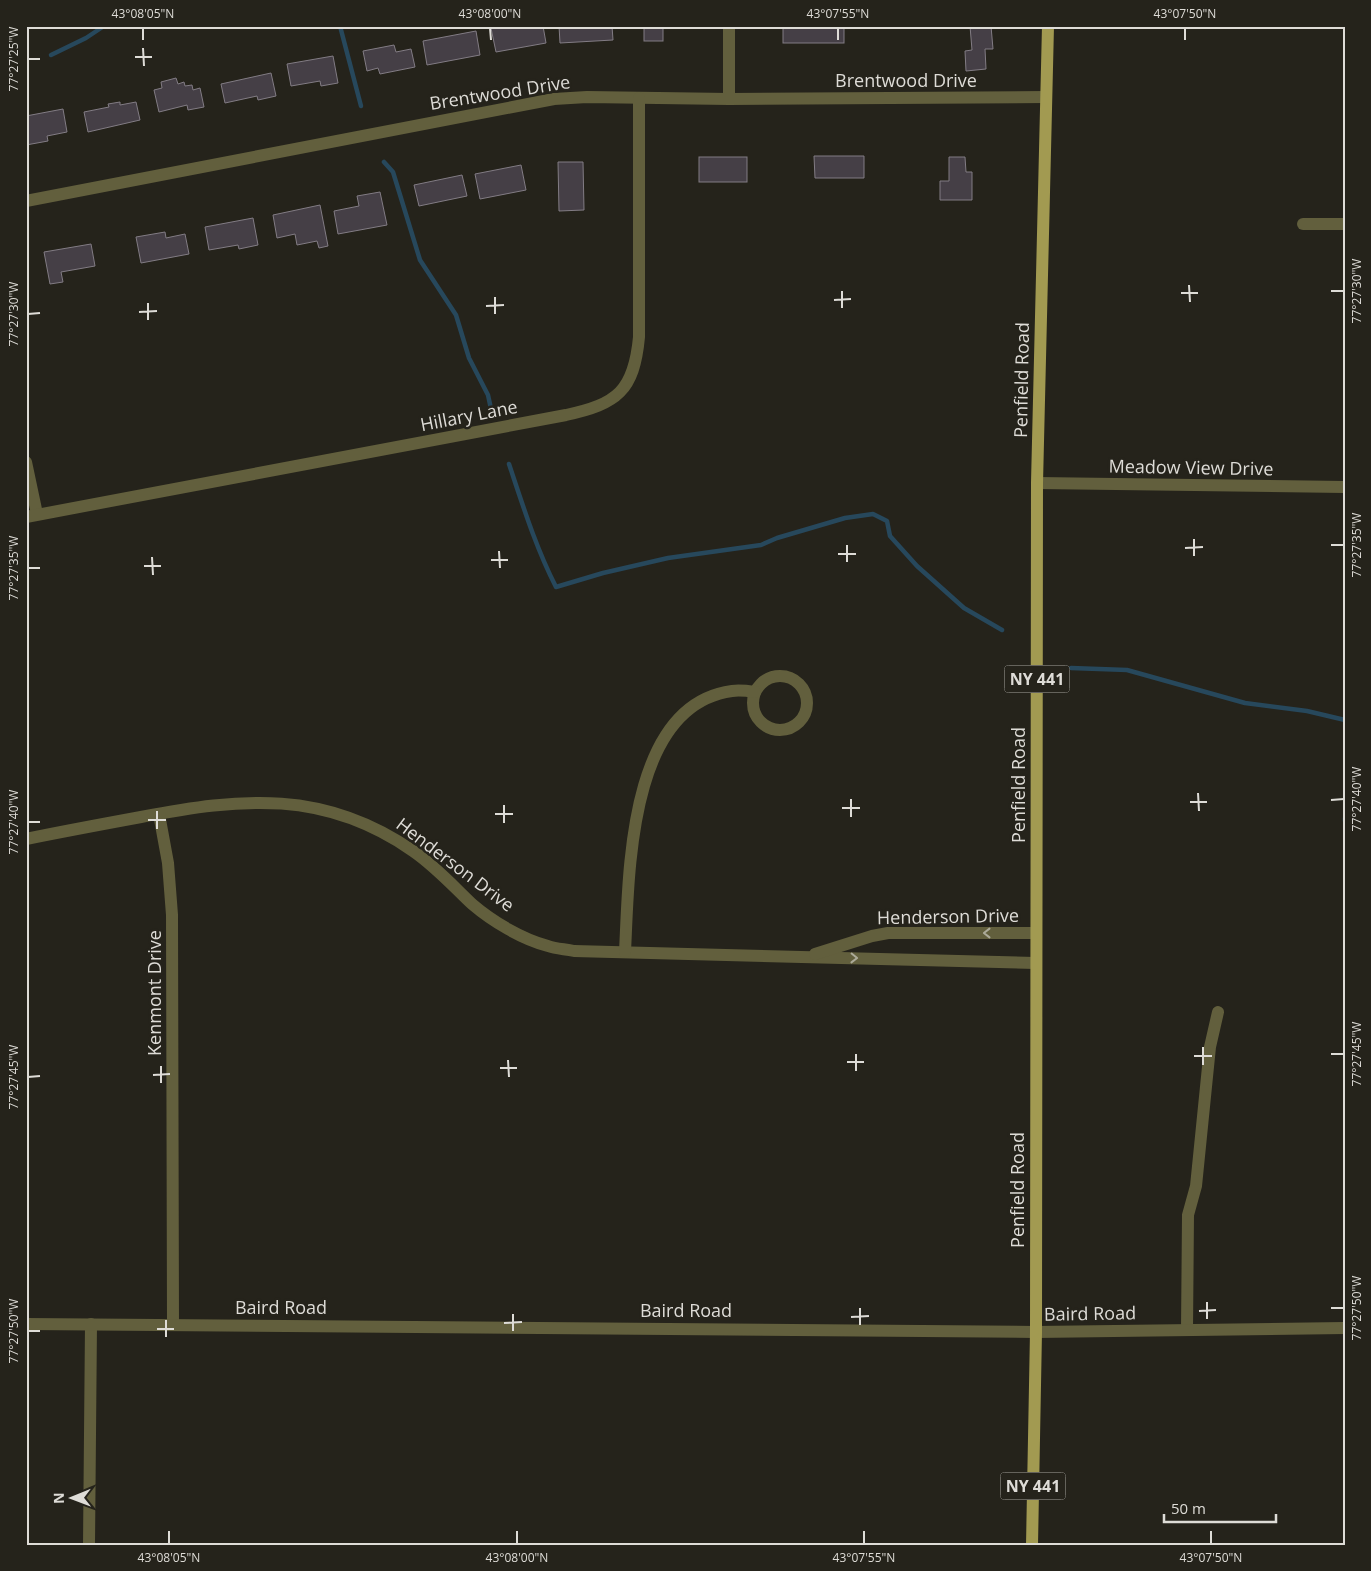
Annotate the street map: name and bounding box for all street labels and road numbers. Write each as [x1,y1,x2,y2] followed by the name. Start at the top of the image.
[835,68,977,92] street label: Brentwood Drive
[428,69,572,115] street label: Brentwood Drive
[1008,322,1034,438] street label: Penfield Road
[418,394,519,436] street label: Hillary Lane
[1108,454,1274,480] street label: Meadow View Drive
[1004,666,1070,692] road number: NY 441
[1006,727,1030,843] street label: Penfield Road
[392,812,520,917] street label: Henderson Drive
[877,903,1019,929] street label: Henderson Drive
[142,930,166,1056] street label: Kenmont Drive
[1005,1132,1029,1248] street label: Penfield Road
[235,1295,327,1319] street label: Baird Road
[640,1298,732,1322] street label: Baird Road
[1044,1300,1136,1326] street label: Baird Road
[1000,1472,1066,1500] road number: NY 441

